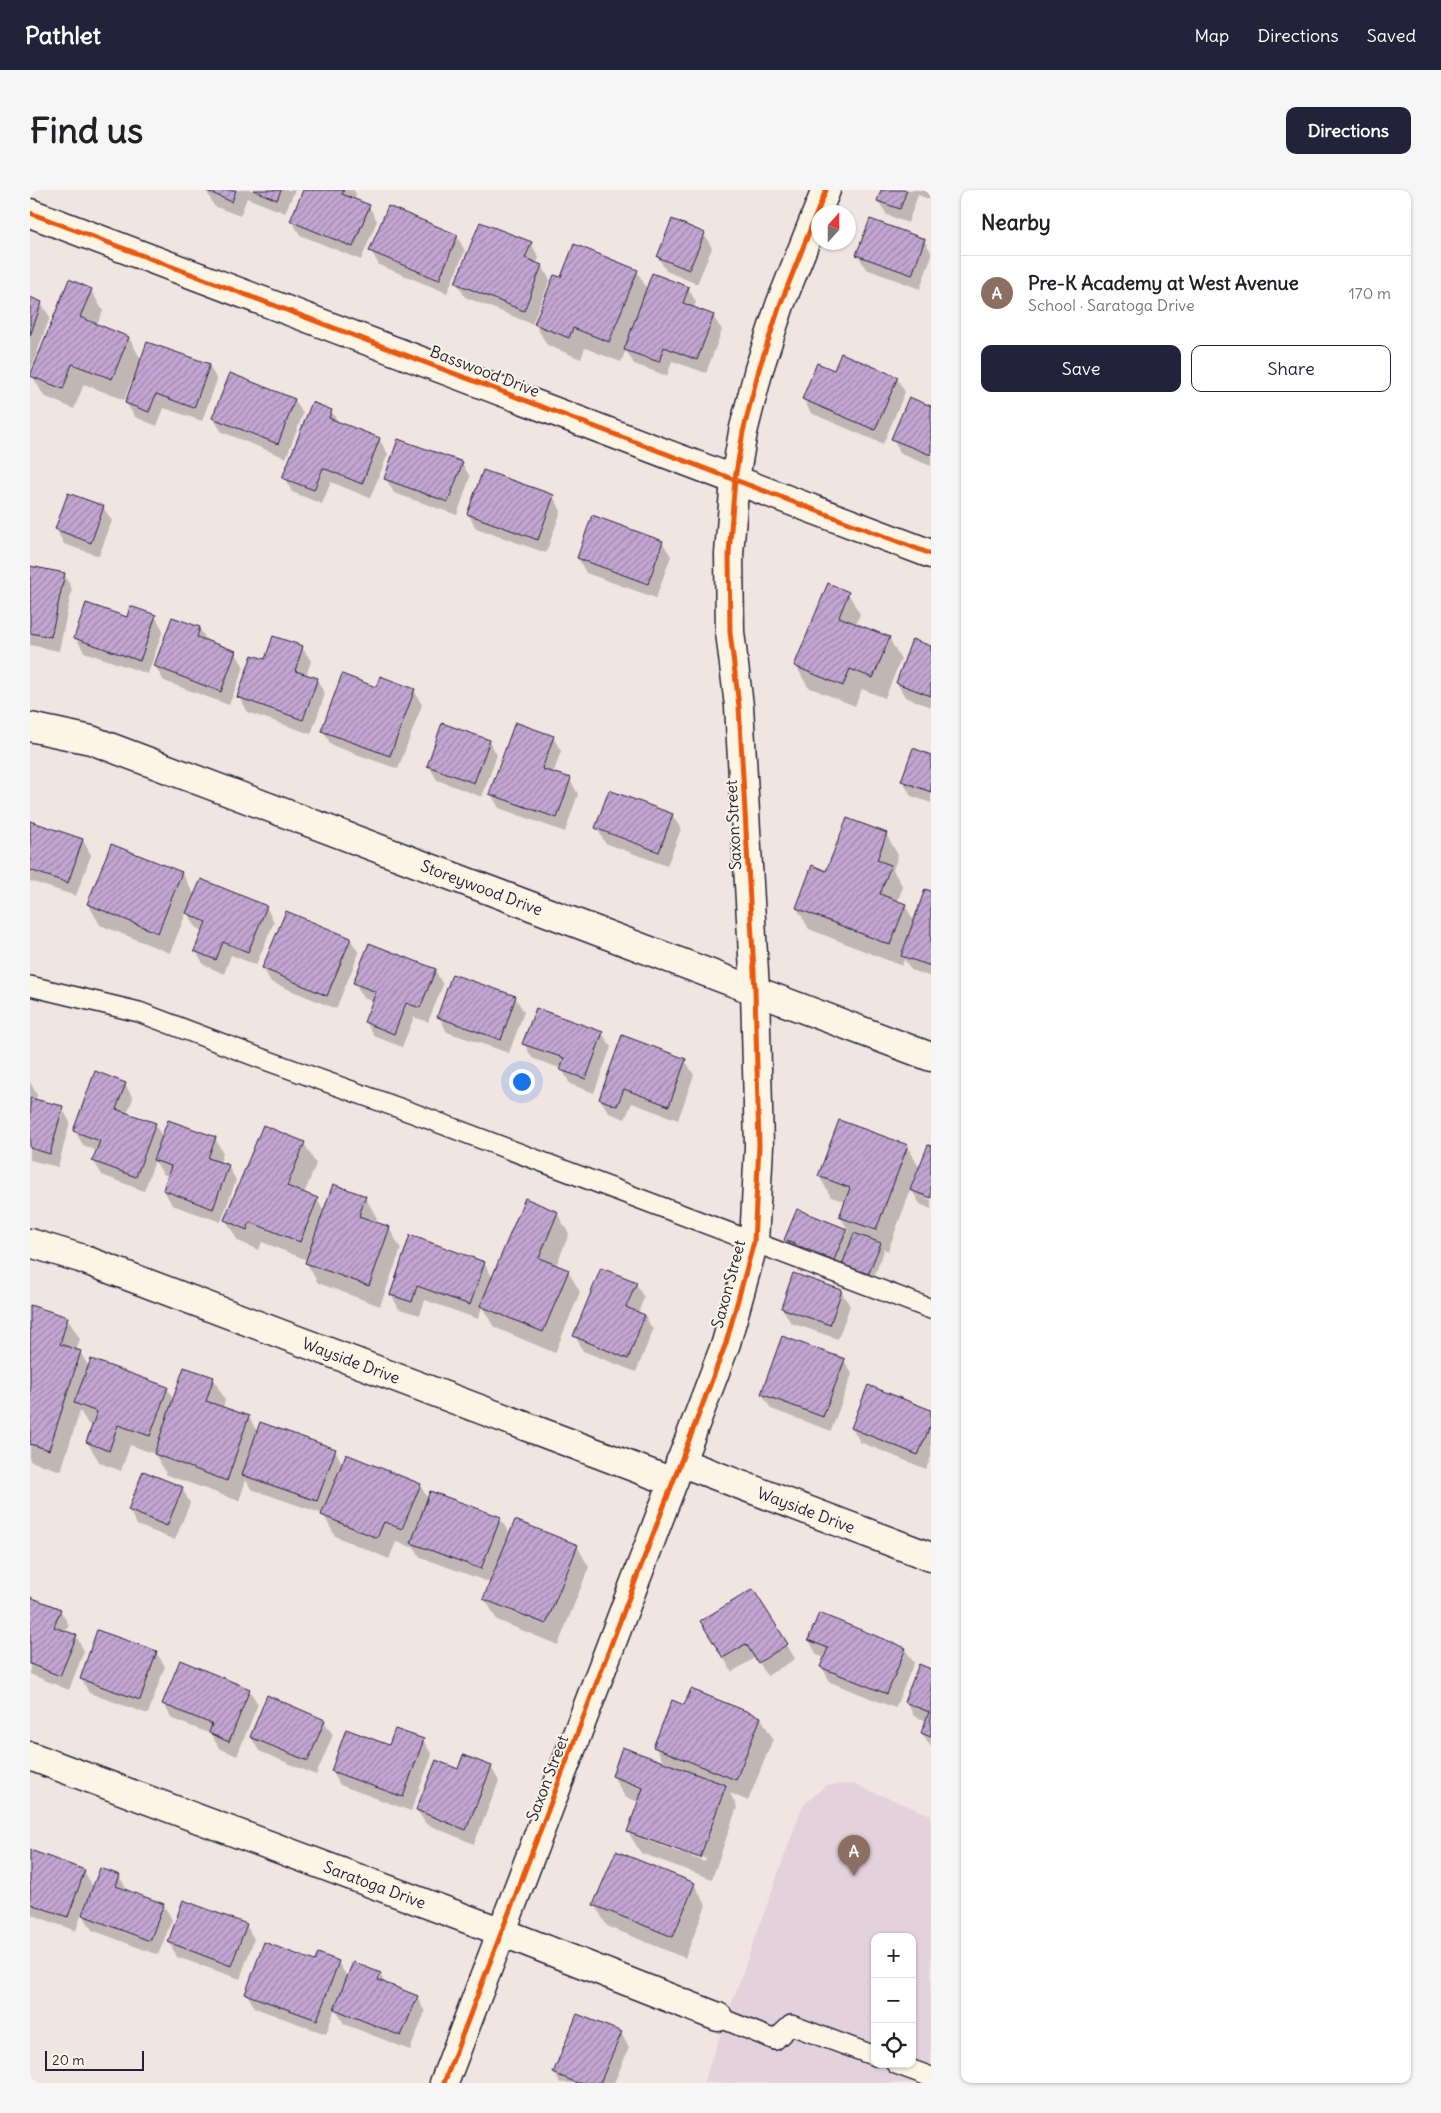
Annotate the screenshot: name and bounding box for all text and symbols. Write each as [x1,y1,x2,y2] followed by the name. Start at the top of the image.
[25,20,101,50] text: Pathlet
[1194,24,1229,47] text: Map
[1257,24,1339,47] text: Directions
[1367,24,1416,47] text: Saved
[1286,107,1411,154] button: Directions
[30,108,143,152] text: Find us
[811,205,856,250] north arrow
[981,209,1051,236] text: Nearby
[1028,271,1299,295] text: Pre-K Academy at West Avenue
[992,283,1002,303] text: A
[1348,283,1391,303] text: 170 m
[1028,295,1195,315] text: School · Saratoga Drive
[427,341,543,401] street label: Basswood Drive
[981,345,1181,392] button: Save
[1191,345,1391,392] button: Share
[721,779,745,871] street label: Saxon Street
[418,855,545,919] street label: Storeywood Drive
[509,1069,535,1095] your location
[707,1237,750,1330] street label: Saxon Street
[300,1333,403,1388] street label: Wayside Drive
[755,1482,858,1537] street label: Wayside Drive
[521,1732,573,1824] street label: Saxon Street
[838,1835,870,1876] pin: A
[321,1856,429,1913] street label: Saratoga Drive
[871,1933,916,2068] map controls
[871,1933,916,1978] button: +
[871,1978,916,2023] button: −
[871,2023,916,2068] button: locate
[45,2048,144,2071] scale bar
[52,2051,85,2069] text: 20 m

